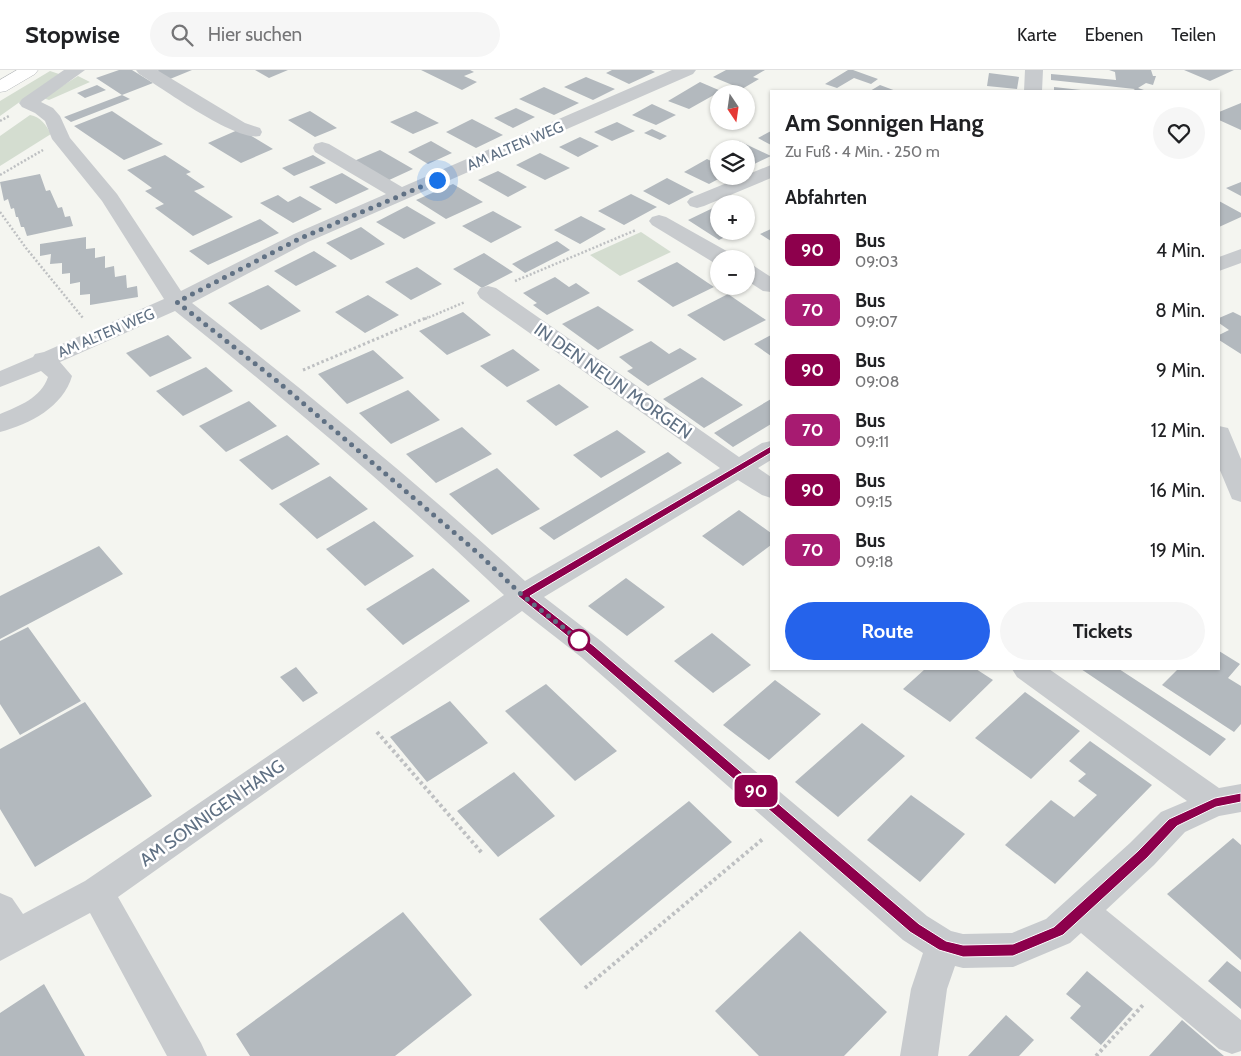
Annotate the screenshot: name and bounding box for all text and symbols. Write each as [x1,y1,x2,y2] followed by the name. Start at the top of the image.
[150,12,500,57] search box
[25,20,120,49] text: Stopwise
[168,21,196,49] icon: search
[208,23,302,46] text: Hier suchen
[1017,24,1057,46] text: Karte
[1085,24,1143,46] text: Ebenen
[1171,24,1216,46] text: Teilen
[710,85,755,130] north arrow
[710,85,755,295] map controls
[1153,107,1205,159] button: heart
[785,108,984,137] text: Am Sonnigen Hang
[464,118,566,174] street label: AM ALTEN WEG
[710,140,755,185] button: layers
[785,142,940,161] text: Zu Fuß · 4 Min. · 250 m
[425,168,450,193] your location
[785,186,867,209] text: Abfahrten
[710,195,755,240] button: +
[855,229,885,252] text: Bus
[801,239,824,261] text: 90
[1156,239,1205,262] text: 4 Min.
[710,250,755,295] button: −
[855,252,898,271] text: 09:03
[855,289,885,312] text: Bus
[802,299,823,321] text: 70
[1155,299,1205,322] text: 8 Min.
[55,305,157,361] street label: AM ALTEN WEG
[855,312,898,331] text: 09:07
[530,318,696,444] street label: IN DEN NEUN MORGEN
[855,349,885,372] text: Bus
[801,359,824,381] text: 90
[1156,359,1205,382] text: 9 Min.
[855,372,899,391] text: 09:08
[855,409,885,432] text: Bus
[802,419,823,441] text: 70
[1151,419,1205,442] text: 12 Min.
[855,432,889,451] text: 09:11
[855,469,885,492] text: Bus
[801,479,824,501] text: 90
[1150,479,1205,502] text: 16 Min.
[855,492,892,511] text: 09:15
[855,529,885,552] text: Bus
[802,539,823,561] text: 70
[1150,539,1205,562] text: 19 Min.
[855,552,894,571] text: 09:18
[785,602,990,660] button: Route
[1000,602,1205,660] button: Tickets
[568,629,590,651] unlabelled marker
[135,755,289,871] street label: AM SONNIGEN HANG
[734,775,778,807] line badge: 90
[745,780,767,802] text: 90

